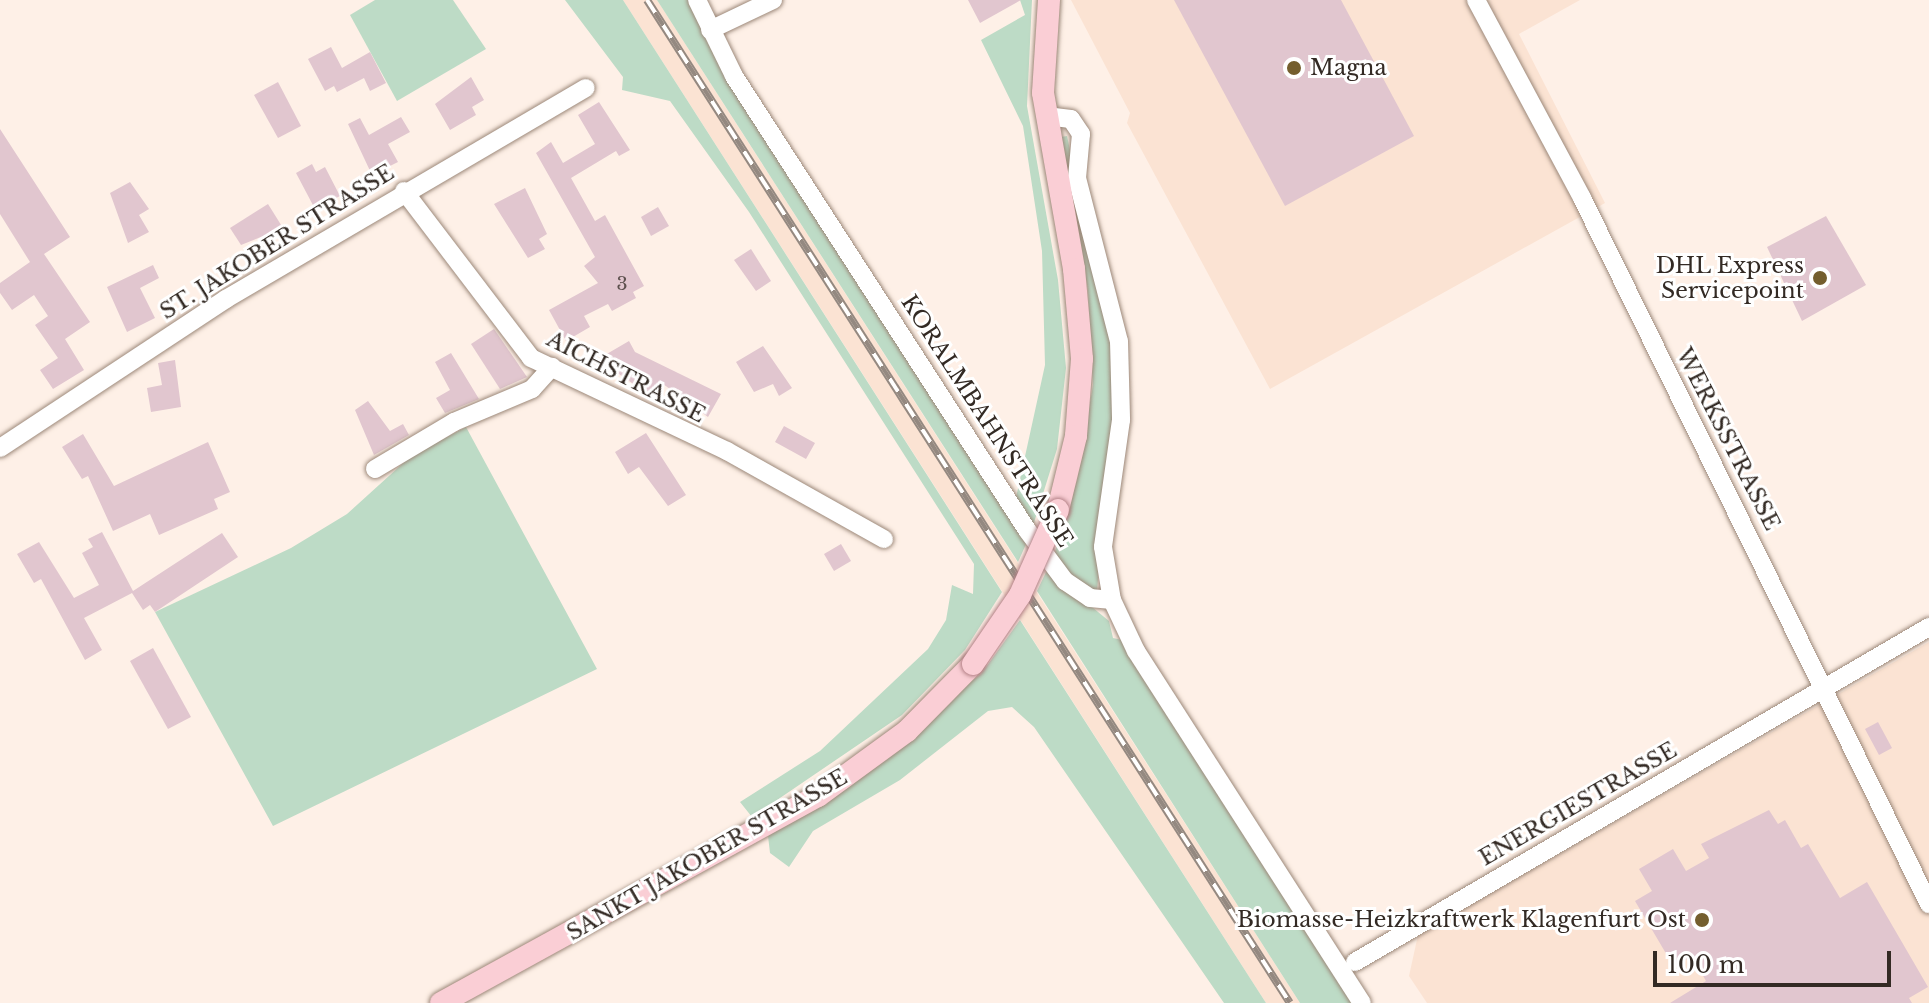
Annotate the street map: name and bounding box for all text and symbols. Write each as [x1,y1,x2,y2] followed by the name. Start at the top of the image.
[1310,55,1387,81] place label: Magna
[1285,59,1303,77] marker: Magna
[155,159,399,325] street label: ST. JAKOBER STRASSE
[1655,252,1804,304] place label: DHL Express Servicepoint
[1811,269,1829,287] marker: DHL Express Servicepoint
[616,273,628,295] house number: 3
[896,290,1078,552] street label: KORALMBAHNSTRASSE
[542,326,710,428] street label: AICHSTRASSE
[1671,344,1785,534] street label: WERKSSTRASSE
[1475,737,1681,871] street label: ENERGIESTRASSE
[562,763,852,947] street label: SANKT JAKOBER STRASSE
[1237,907,1686,933] place label: Biomasse-Heizkraftwerk Klagenfurt Ost
[1693,911,1711,929] marker: Biomasse-Heizkraftwerk Klagenfurt Ost
[1657,935,1895,985] scale bar
[1667,950,1745,979] text: 100 m

